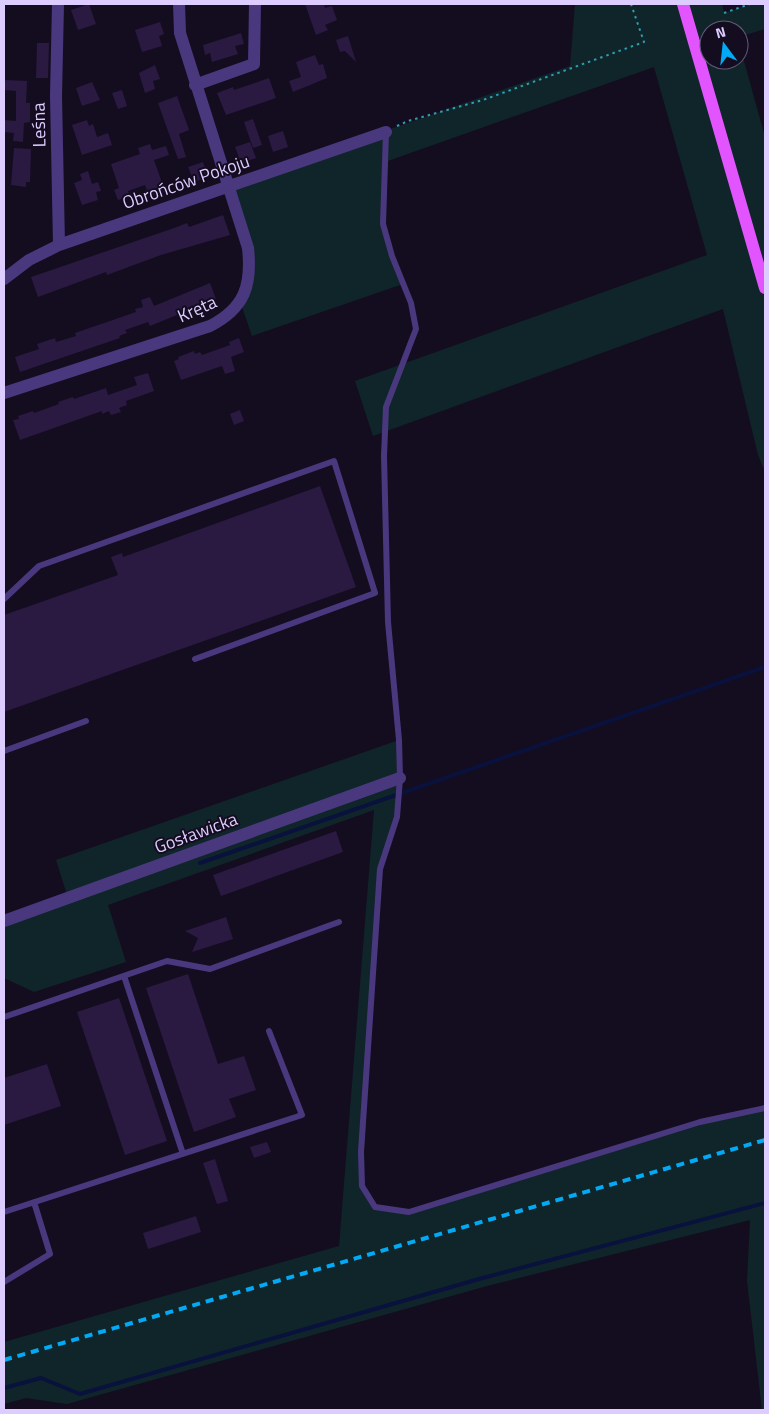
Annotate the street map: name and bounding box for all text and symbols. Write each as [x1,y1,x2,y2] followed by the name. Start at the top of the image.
[699,20,749,70] north arrow
[713,21,728,43] text: N
[25,102,52,148] street label: Leśna
[119,147,253,216] street label: Obrońców Pokoju
[173,288,221,329] street label: Kręta
[150,805,241,860] street label: Gosławicka

